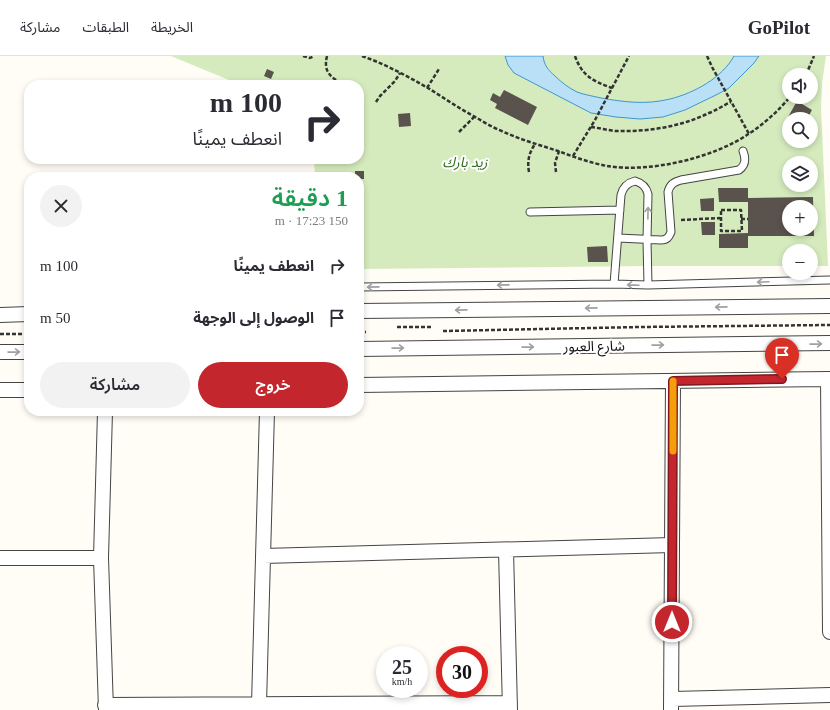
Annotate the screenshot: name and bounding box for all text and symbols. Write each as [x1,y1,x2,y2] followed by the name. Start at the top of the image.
[748,17,810,38] text: GoPilot
[20,20,60,35] text: مشاركة
[82,20,129,35] text: الطبقات
[151,20,193,35] text: الخريطة
[782,68,818,280] map controls
[782,68,818,104] button: sound
[210,87,282,118] text: 100 m
[296,96,348,148] icon: right
[782,112,818,148] button: search
[193,129,282,149] text: انعطف يمينًا
[443,155,488,171] park label: زيد بارك
[782,156,818,192] button: layers
[40,185,82,227] button: close
[272,185,348,211] text: 1 دقيقة
[782,200,818,236] button: +
[644,207,652,220] one-way arrow
[275,213,348,228] text: 150 m · 17:23
[782,244,818,280] button: −
[326,255,348,277] icon: right
[40,258,78,274] text: 100 m
[234,258,314,274] text: انعطف يمينًا
[757,278,770,285] one-way arrow
[627,281,640,288] one-way arrow
[497,282,510,289] one-way arrow
[367,283,380,291] one-way arrow
[715,303,728,311] one-way arrow
[585,304,598,312] one-way arrow
[455,306,468,314] one-way arrow
[326,307,348,329] icon: arrive
[40,310,70,326] text: 50 m
[193,310,314,326] text: الوصول إلى الوجهة
[562,338,625,358] street label: شارع العبور
[765,338,799,379] pin
[809,340,822,347] one-way arrow
[651,341,664,349] one-way arrow
[521,343,534,351] one-way arrow
[391,344,404,352] one-way arrow
[771,344,793,366] icon: arrive
[8,348,21,356] one-way arrow
[40,362,190,408] button: مشاركة
[198,362,348,408] button: خروج
[651,601,693,643] position arrow
[436,646,488,698] speed limit sign: 30
[392,656,412,678] text: 25
[392,676,412,687] text: km/h

